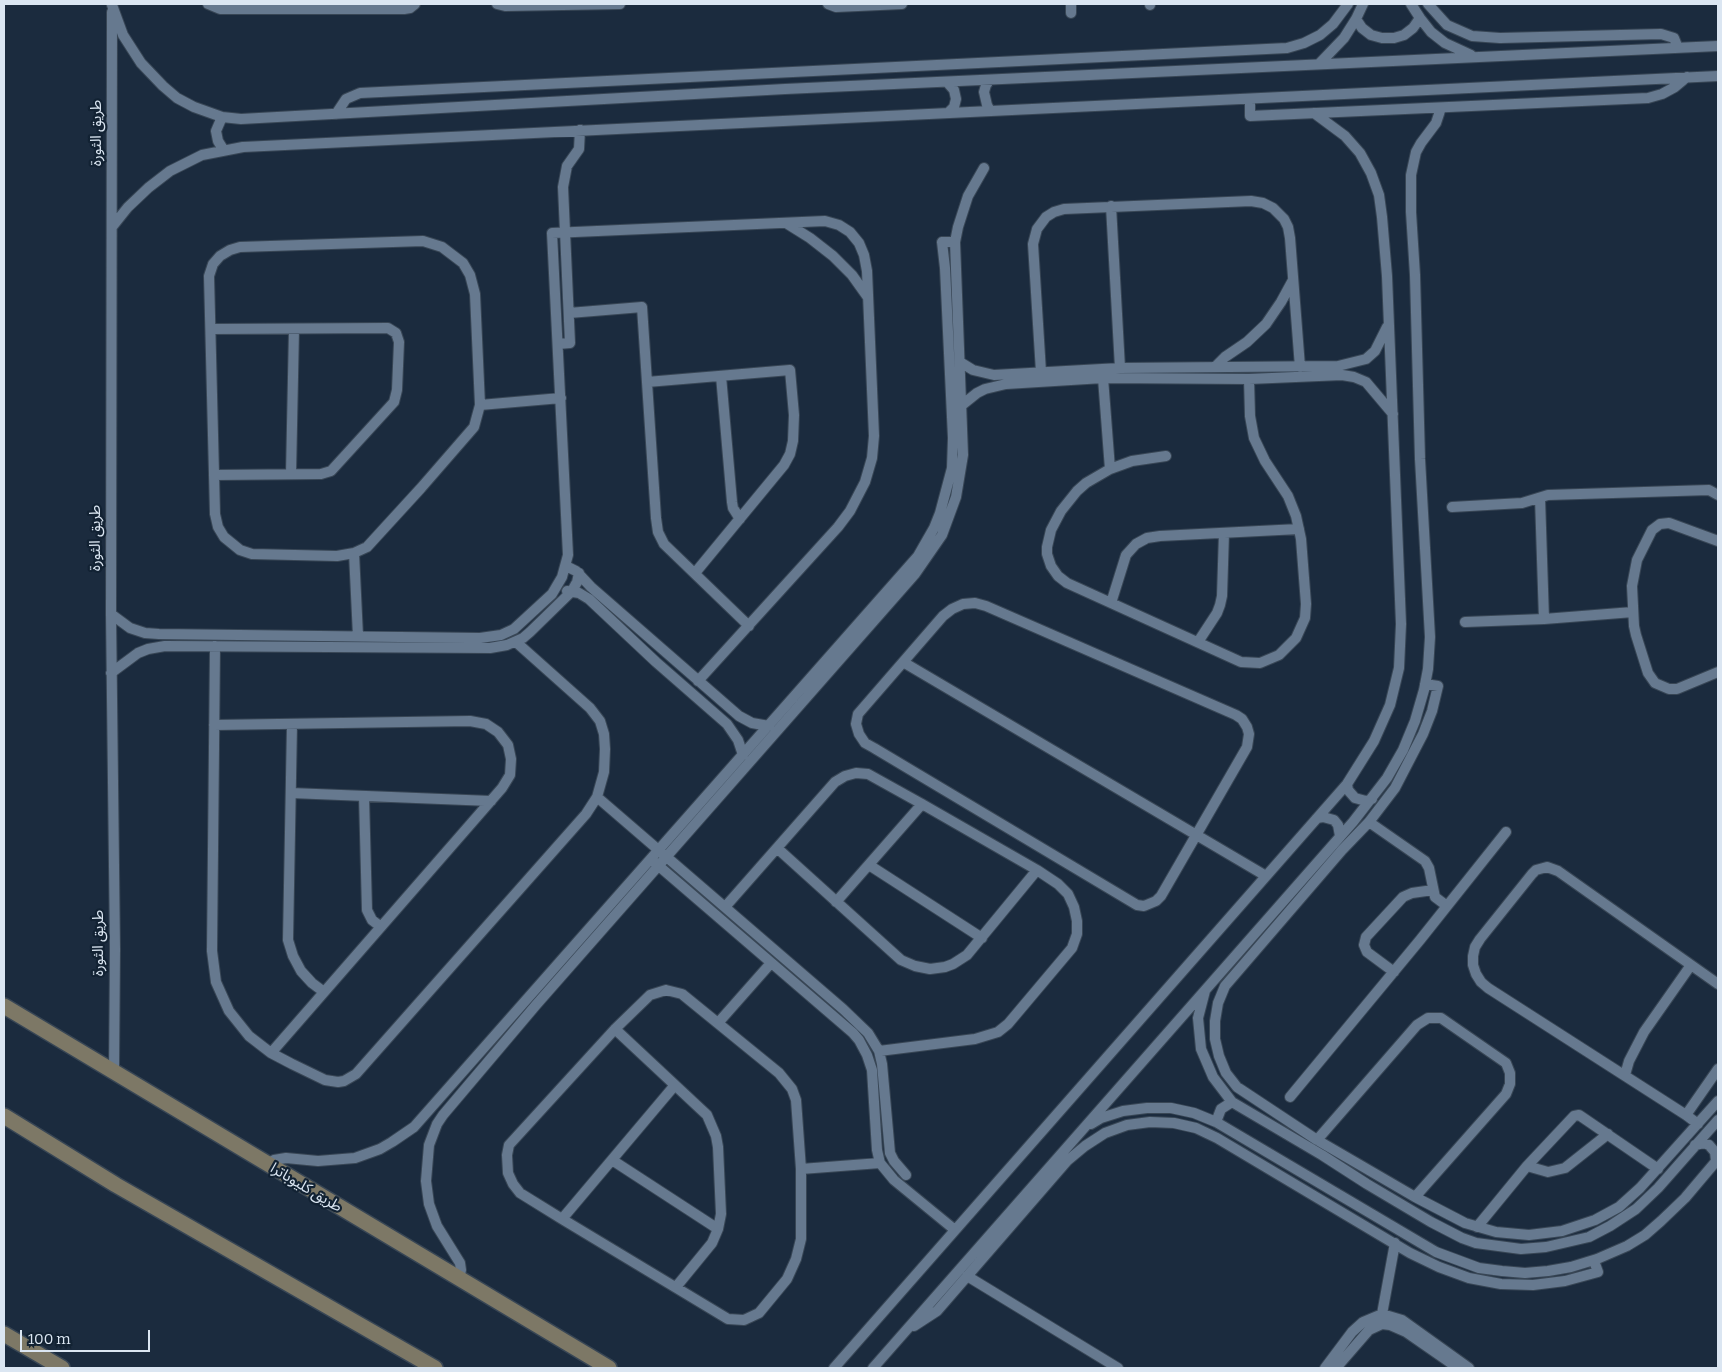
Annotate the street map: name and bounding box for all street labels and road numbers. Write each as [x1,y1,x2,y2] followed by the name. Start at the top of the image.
[88,100,106,166] street label: طريق الثورة
[87,505,105,571] street label: طريق الثورة
[90,910,108,976] street label: طريق الثورة
[267,1160,345,1216] street label: طريق كليوباترا

